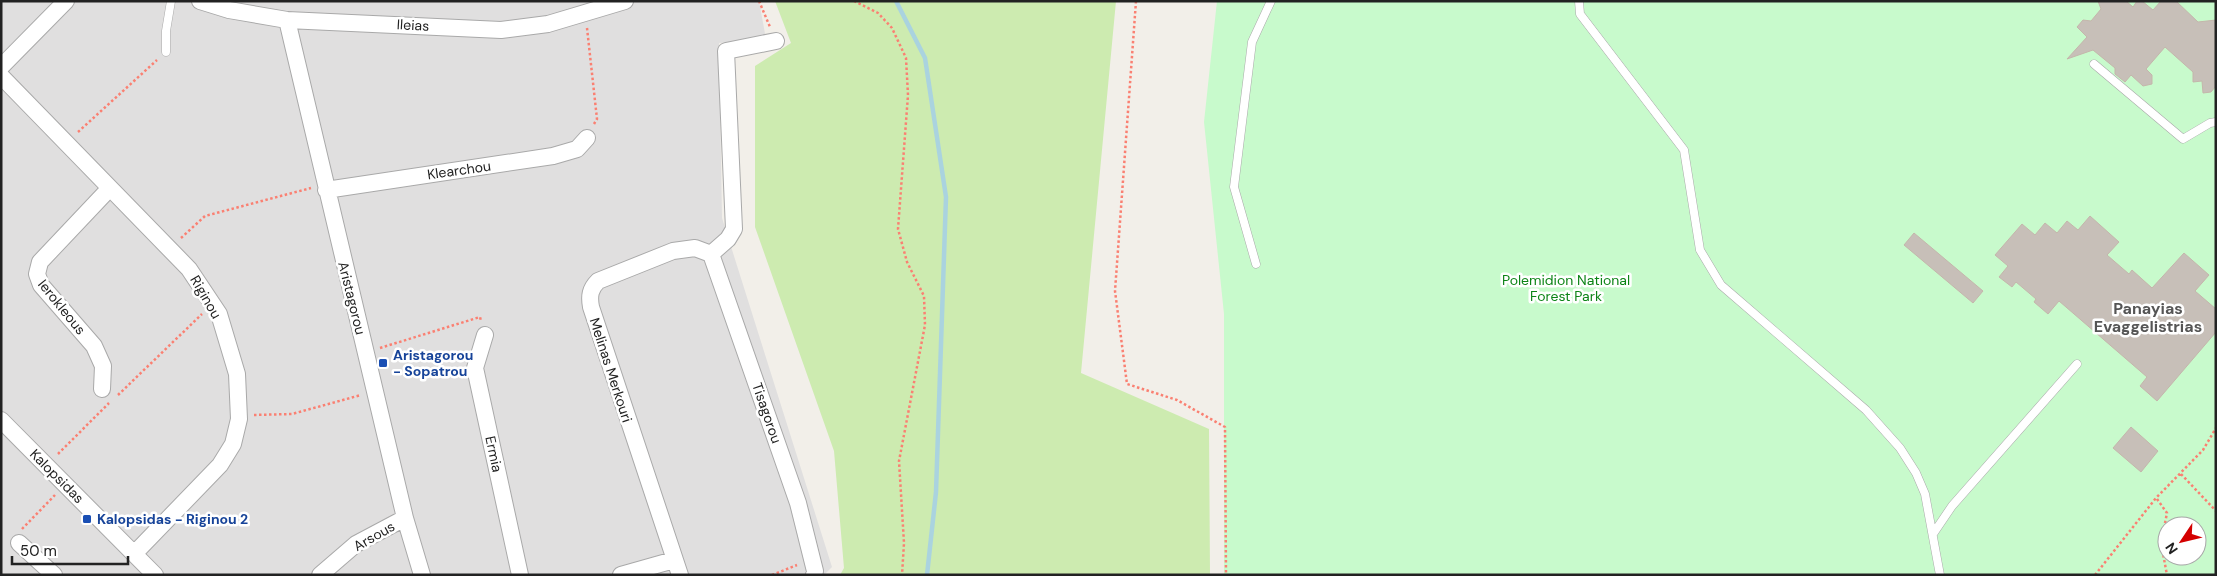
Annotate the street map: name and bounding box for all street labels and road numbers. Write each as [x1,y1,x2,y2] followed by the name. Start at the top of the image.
[396,15,430,35] street label: Ileias
[426,157,492,183] street label: Klearchou
[334,260,370,336] street label: Aristagorou
[186,272,226,322] street label: Riginou
[34,276,90,338] street label: Ierokleous
[586,315,636,425] street label: Melinas Merkouri
[748,380,786,446] street label: Tisagorou
[481,434,507,474] street label: Ermia
[26,445,88,507] street label: Kalopsidas
[350,517,398,555] street label: Arsous

